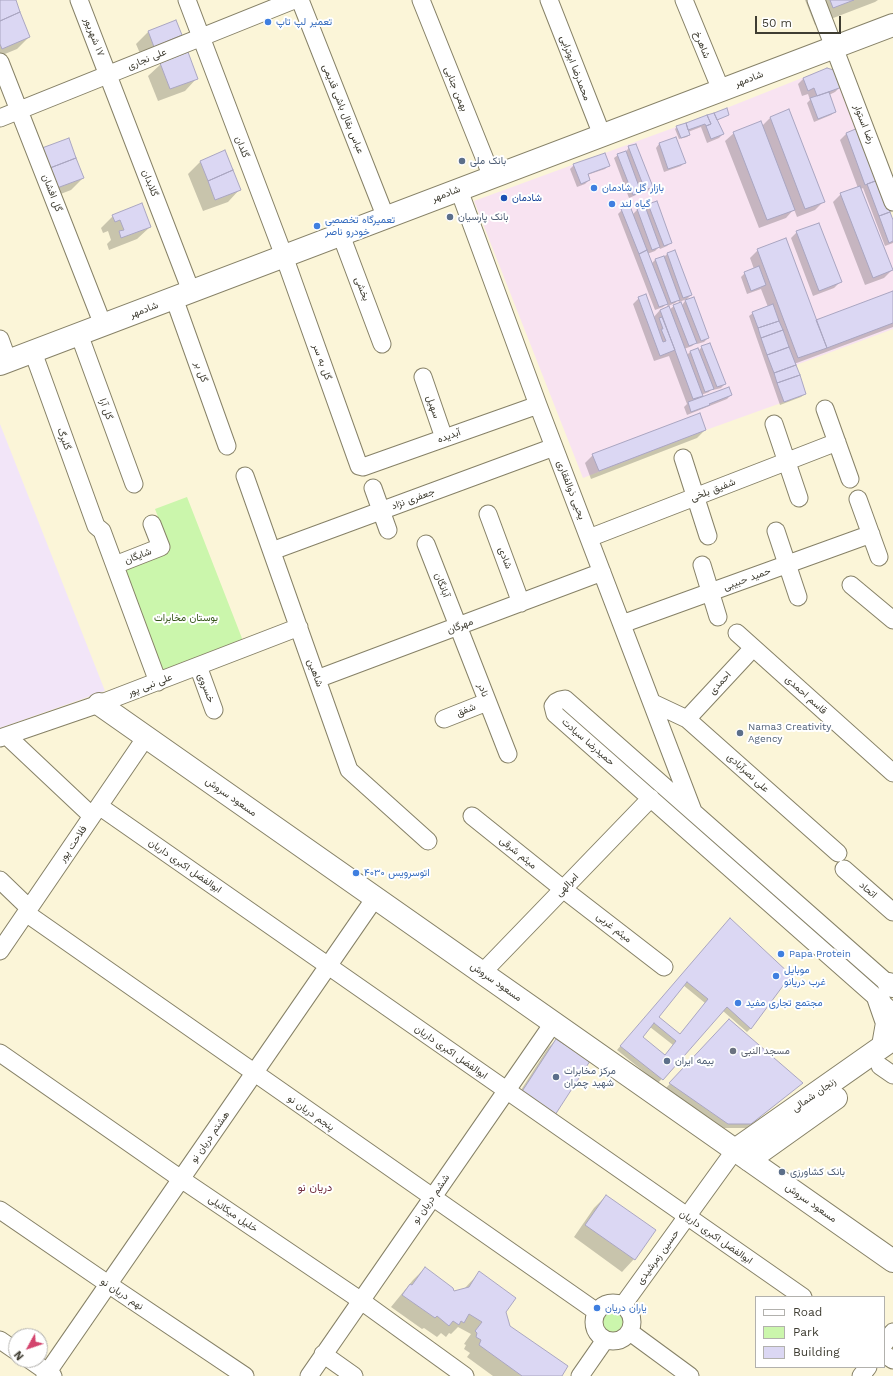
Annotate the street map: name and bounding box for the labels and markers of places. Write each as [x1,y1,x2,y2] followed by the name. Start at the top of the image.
[276,16,332,28] place label: تعمیر لپ تاپ
[263,17,273,27] marker: تعمیر لپ تاپ
[470,155,506,167] place label: بانک ملی
[457,156,467,166] marker: بانک ملی
[602,182,664,194] place label: بازار گل شادمان
[589,183,599,193] marker: بازار گل شادمان
[512,192,542,204] place label: شادمان
[499,193,509,203] marker: شادمان
[620,198,650,210] place label: گیاه لند
[607,199,617,209] marker: گیاه لند
[458,211,509,223] place label: بانک پارسیان
[445,212,455,222] marker: بانک پارسیان
[325,214,395,238] place label: تعمیرگاه تخصصی خودرو ناصر
[312,221,322,231] marker: تعمیرگاه تخصصی خودرو ناصر
[748,721,831,744] place label: Nama3 Creativity Agency
[735,728,745,738] marker: Nama3 Creativity Agency
[364,867,430,879] place label: اتوسرویس ۴۰۳۰
[351,868,361,878] marker: اتوسرویس ۴۰۳۰
[789,948,851,960] place label: Papa Protein
[776,949,786,959] marker: Papa Protein
[784,964,826,988] place label: موبایل غرب دریانو
[771,971,781,981] marker: موبایل غرب دریانو
[746,997,823,1009] place label: مجتمع تجاری مفید
[733,998,743,1008] marker: مجتمع تجاری مفید
[741,1045,790,1057] place label: مسجد النبی
[728,1046,738,1056] marker: مسجد النبی
[675,1055,714,1067] place label: بیمه ایران
[662,1056,672,1066] marker: بیمه ایران
[564,1065,616,1088] place label: مرکز مخابرات شهید چمران
[551,1072,561,1082] marker: مرکز مخابرات شهید چمران
[790,1166,845,1178] place label: بانک کشاورزی
[777,1167,787,1177] marker: بانک کشاورزی
[605,1302,647,1314] place label: یاران دریان
[592,1303,602,1313] marker: یاران دریان

